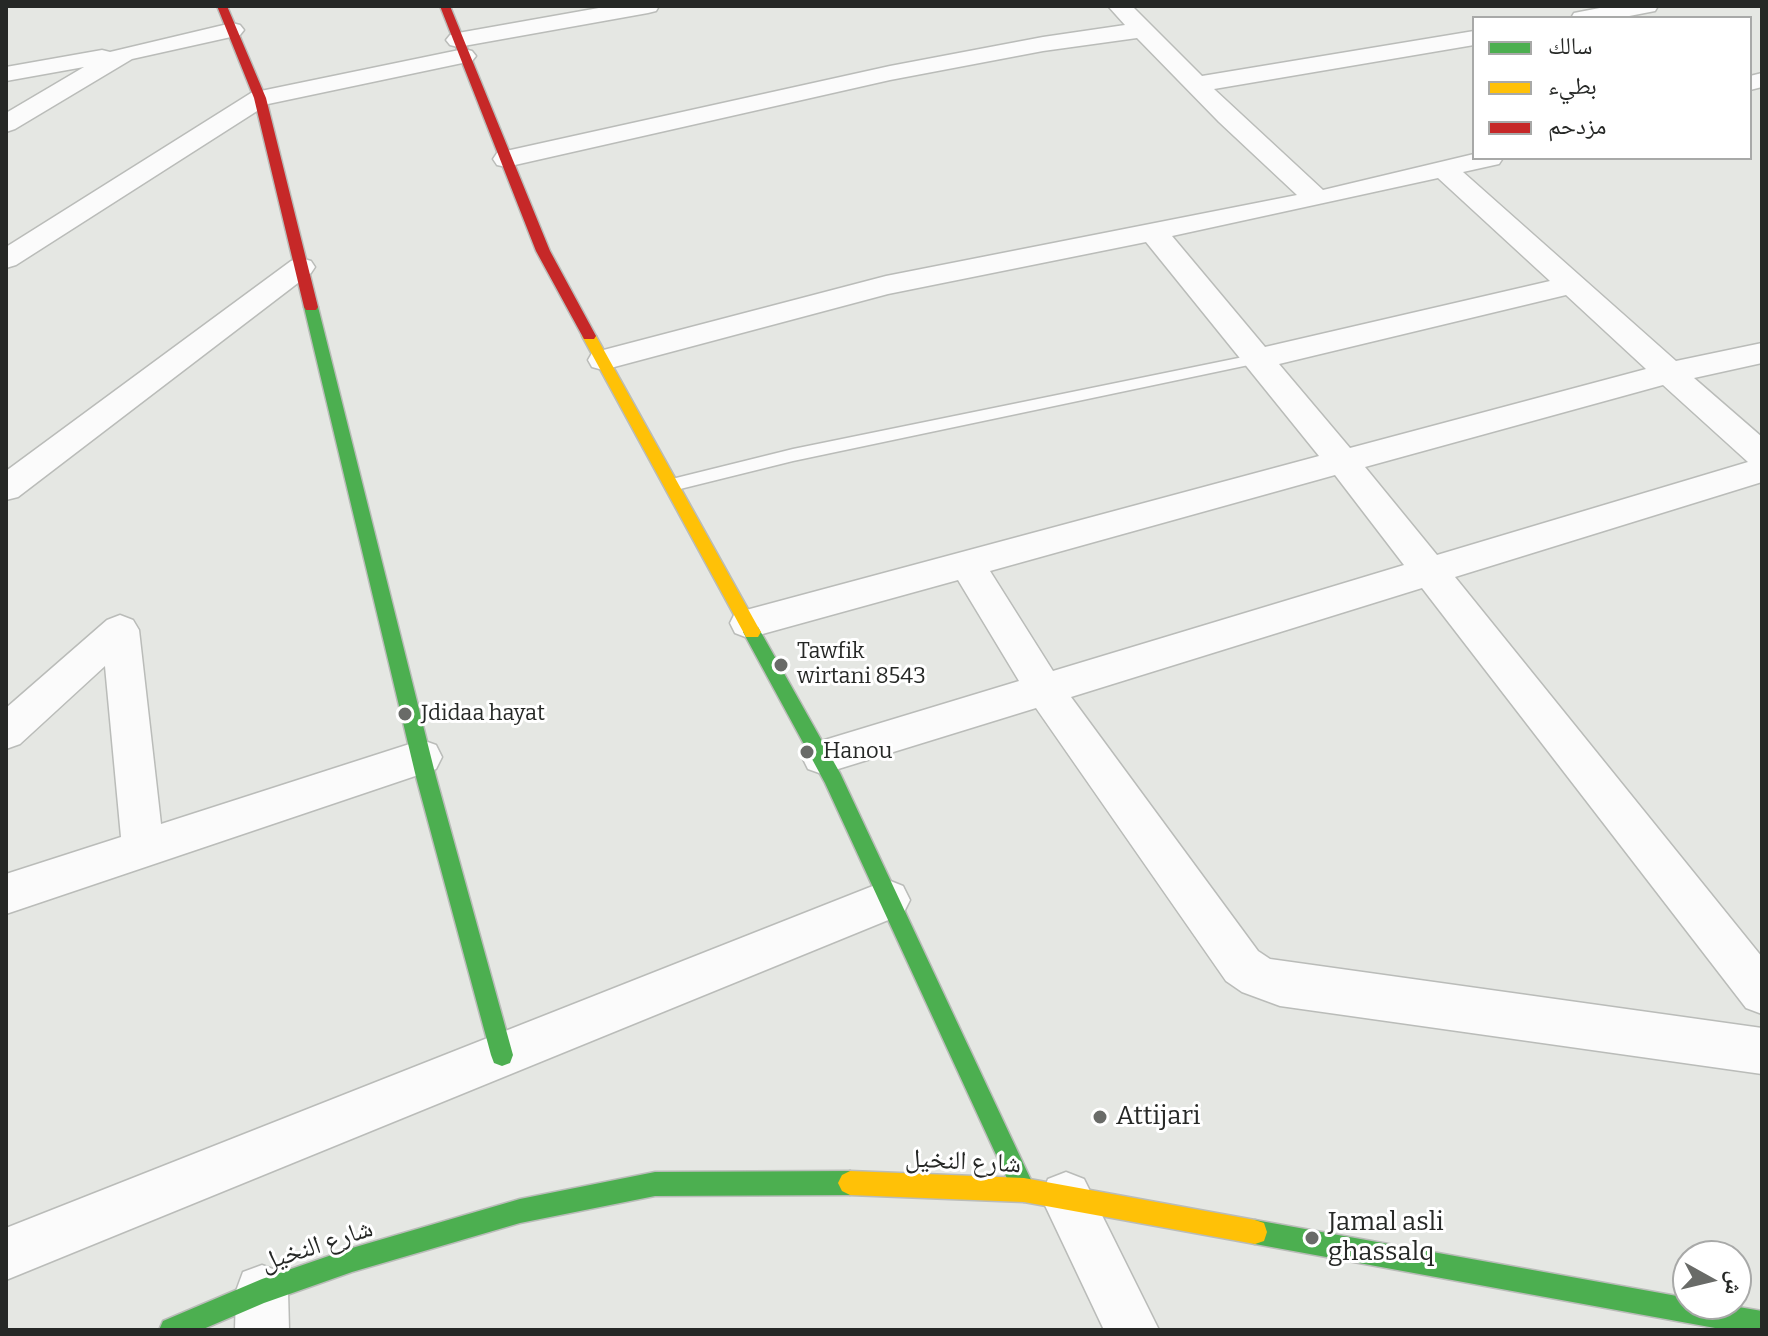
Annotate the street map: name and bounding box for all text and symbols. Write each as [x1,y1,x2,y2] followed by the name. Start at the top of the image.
[1472,16,1752,160] legend
[1548,32,1593,60] text: سالك
[1548,72,1597,100] text: بطيء
[1548,112,1607,140] text: مزدحم
[797,639,926,690] place label: Tawfik wirtani 8543
[772,656,790,674] marker: Tawfik wirtani 8543
[421,701,545,727] place label: Jdidaa hayat
[396,705,414,723] marker: Jdidaa hayat
[823,739,892,765] place label: Hanou
[798,743,816,761] marker: Hanou
[1116,1101,1200,1133] place label: Attijari
[1091,1108,1109,1126] marker: Attijari
[904,1143,1022,1181] street label: شارع النخيل
[1328,1207,1444,1268] place label: Jamal asli ghassalq
[257,1213,377,1279] street label: شارع النخيل
[1303,1229,1321,1247] marker: Jamal asli ghassalq
[1672,1240,1752,1320] north arrow
[1719,1270,1749,1297] text: ش

